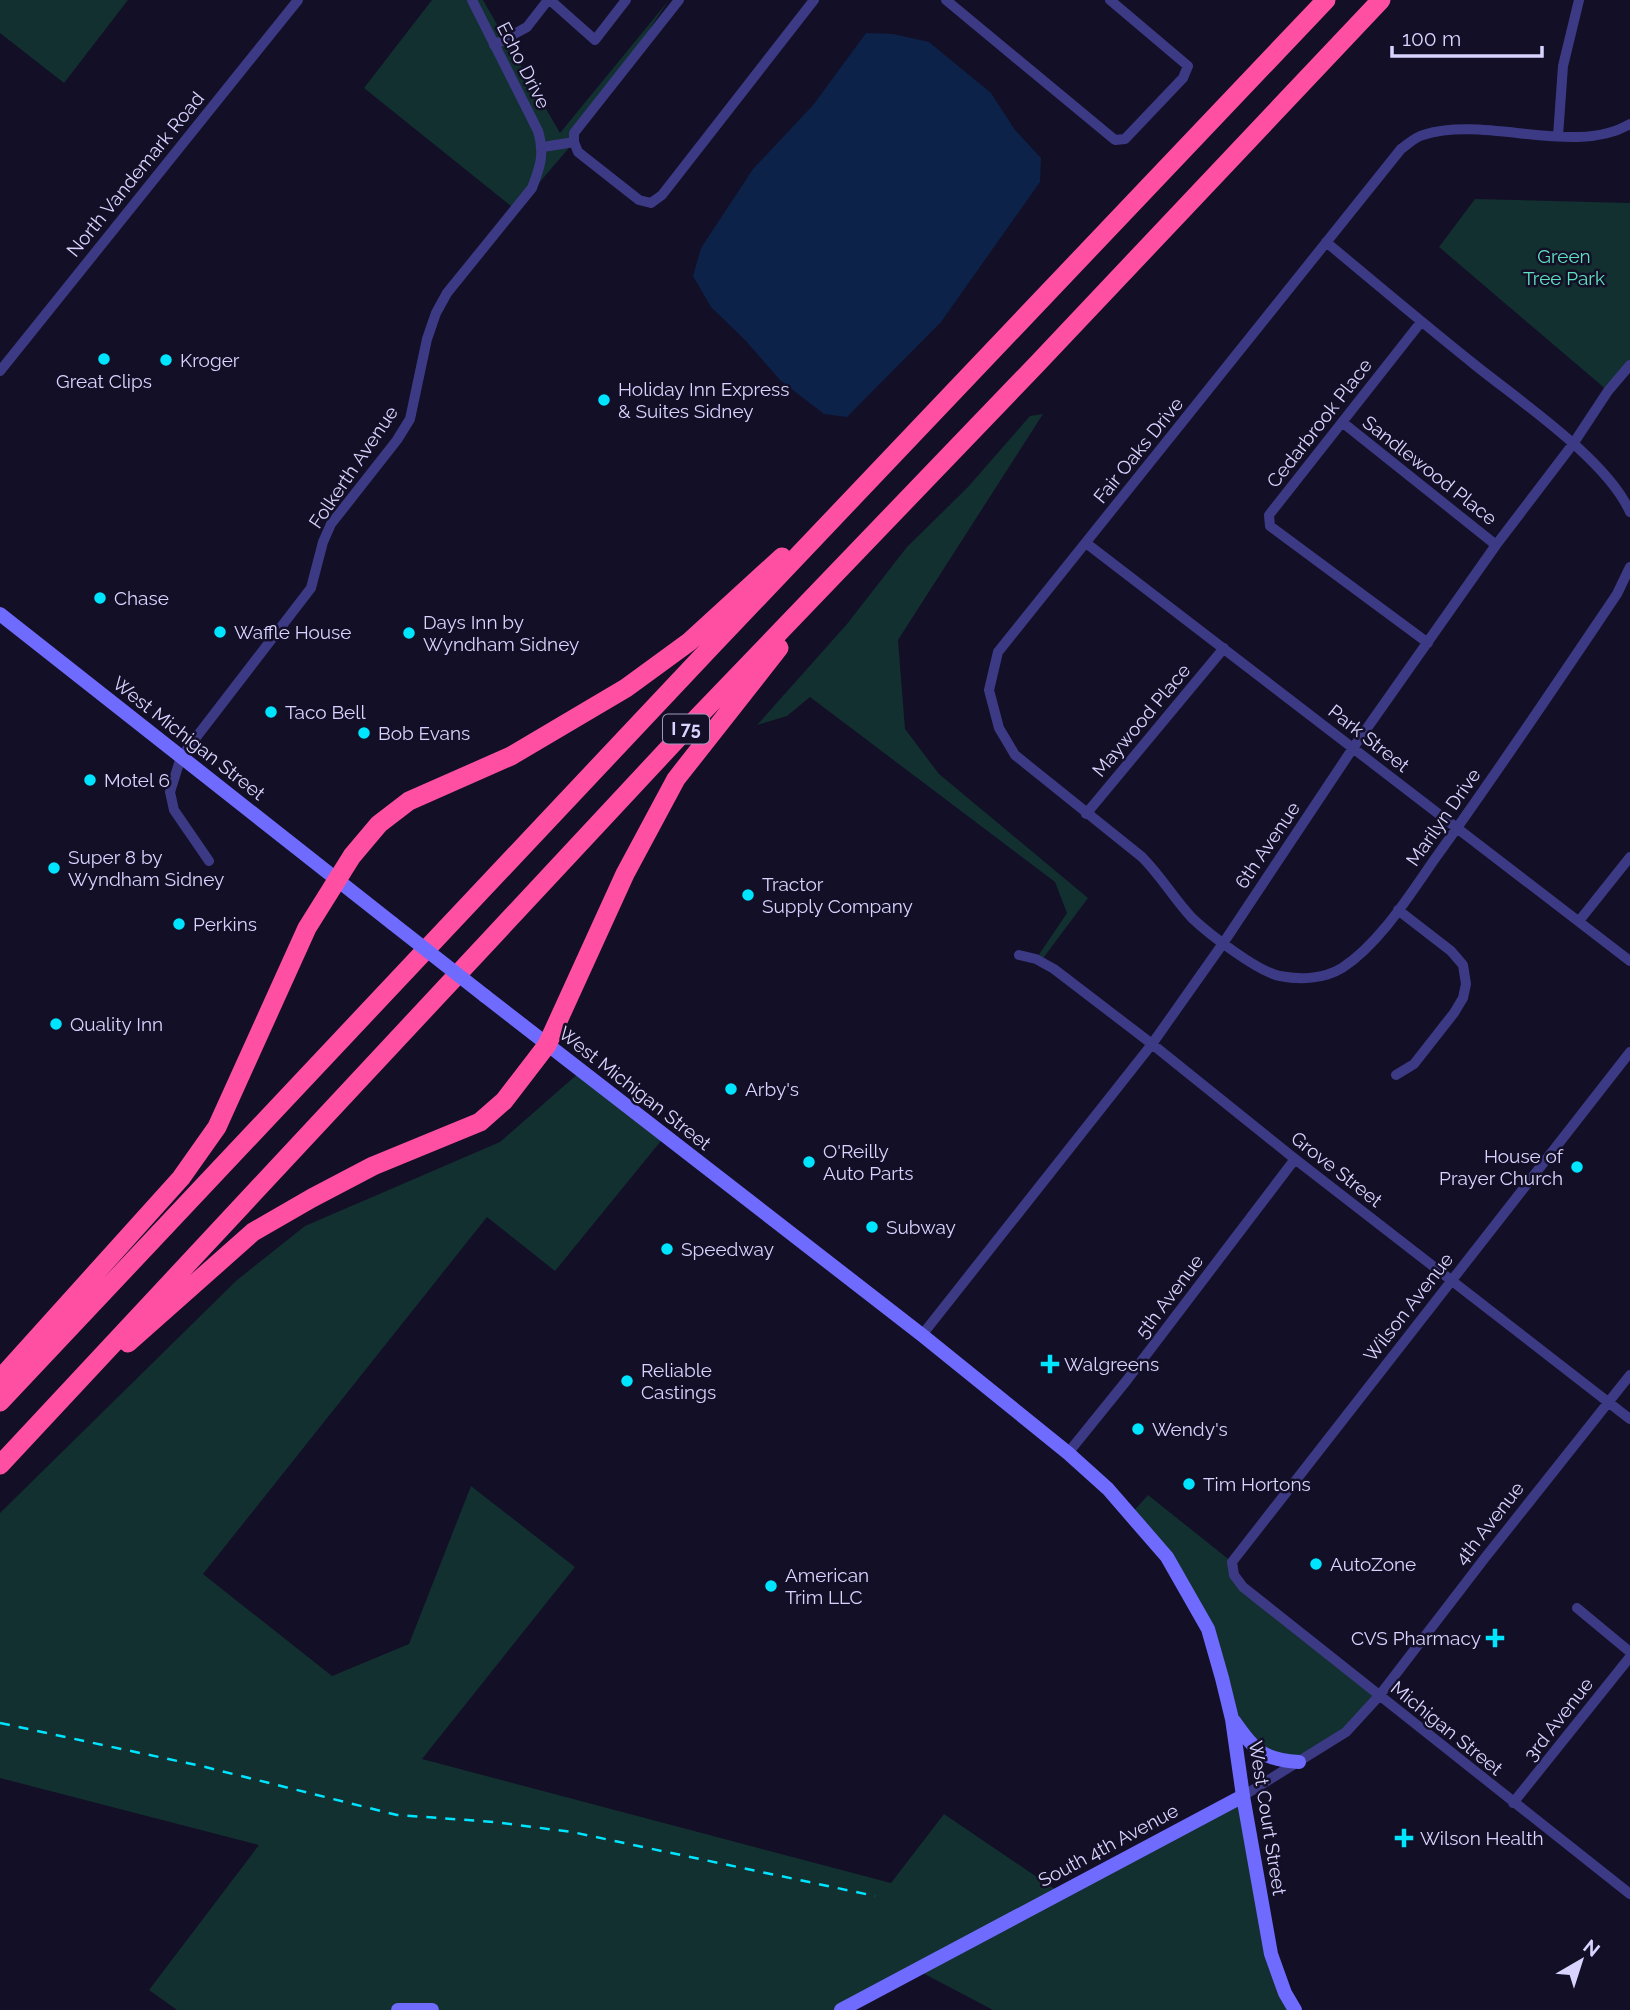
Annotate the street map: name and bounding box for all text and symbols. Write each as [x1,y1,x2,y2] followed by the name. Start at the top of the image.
[1392,14,1542,58] scale bar
[493,18,555,112] street label: Echo Drive
[1402,26,1461,51] text: 100 m
[62,87,208,261] street label: North Vandemark Road
[1523,245,1605,289] park label: Green Tree Park
[180,349,240,371] place label: Kroger
[96,351,112,367] marker: Great Clips
[158,352,174,368] marker: Kroger
[1262,354,1376,492] street label: Cedarbrook Place
[56,370,152,392] place label: Great Clips
[618,378,789,422] place label: Holiday Inn Express & Suites Sidney
[596,392,612,408] marker: Holiday Inn Express & Suites Sidney
[1089,393,1187,507] street label: Fair Oaks Drive
[304,402,402,532] street label: Folkerth Avenue
[1359,411,1501,529] street label: Sandlewood Place
[114,587,169,609] place label: Chase
[92,590,108,606] marker: Chase
[423,611,579,655] place label: Days Inn by Wyndham Sidney
[234,621,351,643] place label: Waffle House
[212,624,228,640] marker: Waffle House
[401,625,417,641] marker: Days Inn by Wyndham Sidney
[1088,659,1194,781] street label: Maywood Place
[108,672,270,805] street label: West Michigan Street
[1324,700,1414,777] street label: Park Street
[285,701,366,723] place label: Taco Bell
[263,704,279,720] marker: Taco Bell
[663,714,709,744] road number: I 75
[378,722,470,744] place label: Bob Evans
[356,725,372,741] marker: Bob Evans
[1401,764,1485,870] street label: Marilyn Drive
[104,769,170,791] place label: Motel 6
[82,772,98,788] marker: Motel 6
[1230,797,1304,893] street label: 6th Avenue
[68,846,224,890] place label: Super 8 by Wyndham Sidney
[46,860,62,876] marker: Super 8 by Wyndham Sidney
[762,873,913,917] place label: Tractor Supply Company
[740,887,756,903] marker: Tractor Supply Company
[193,913,257,935] place label: Perkins
[171,916,187,932] marker: Perkins
[70,1013,163,1035] place label: Quality Inn
[48,1016,64,1032] marker: Quality Inn
[554,1022,716,1155] street label: West Michigan Street
[745,1078,799,1100] place label: Arby's
[723,1081,739,1097] marker: Arby's
[1287,1127,1387,1212] street label: Grove Street
[823,1140,914,1184] place label: O'Reilly Auto Parts
[1439,1145,1564,1189] place label: House of Prayer Church
[801,1154,817,1170] marker: O'Reilly Auto Parts
[1569,1159,1585,1175] marker: House of Prayer Church
[886,1216,956,1238] place label: Subway
[864,1219,880,1235] marker: Subway
[681,1238,774,1260] place label: Speedway
[659,1241,675,1257] marker: Speedway
[1359,1248,1457,1366] street label: Wilson Avenue
[1131,1250,1207,1342] street label: 5th Avenue
[1064,1353,1159,1375] place label: Walgreens
[1042,1356,1058,1372] marker: Walgreens
[641,1359,716,1403] place label: Reliable Castings
[619,1373,635,1389] marker: Reliable Castings
[1152,1418,1228,1440] place label: Wendy's
[1130,1421,1146,1437] marker: Wendy's
[1203,1473,1311,1495] place label: Tim Hortons
[1181,1476,1197,1492] marker: Tim Hortons
[1450,1477,1528,1569] street label: 4th Avenue
[1330,1553,1416,1575] place label: AutoZone
[1308,1556,1324,1572] marker: AutoZone
[785,1564,869,1608] place label: American Trim LLC
[763,1578,779,1594] marker: American Trim LLC
[1351,1627,1481,1649] place label: CVS Pharmacy
[1487,1630,1503,1646] marker: CVS Pharmacy
[1519,1673,1597,1765] street label: 3rd Avenue
[1387,1676,1508,1780] street label: Michigan Street
[1245,1739,1291,1898] street label: West Court Street
[1034,1799,1182,1891] street label: South 4th Avenue
[1420,1827,1544,1849] place label: Wilson Health
[1394,1828,1414,1848] marker: Wilson Health
[1546,1926,1616,1996] north arrow
[1579,1935,1604,1961] text: N

